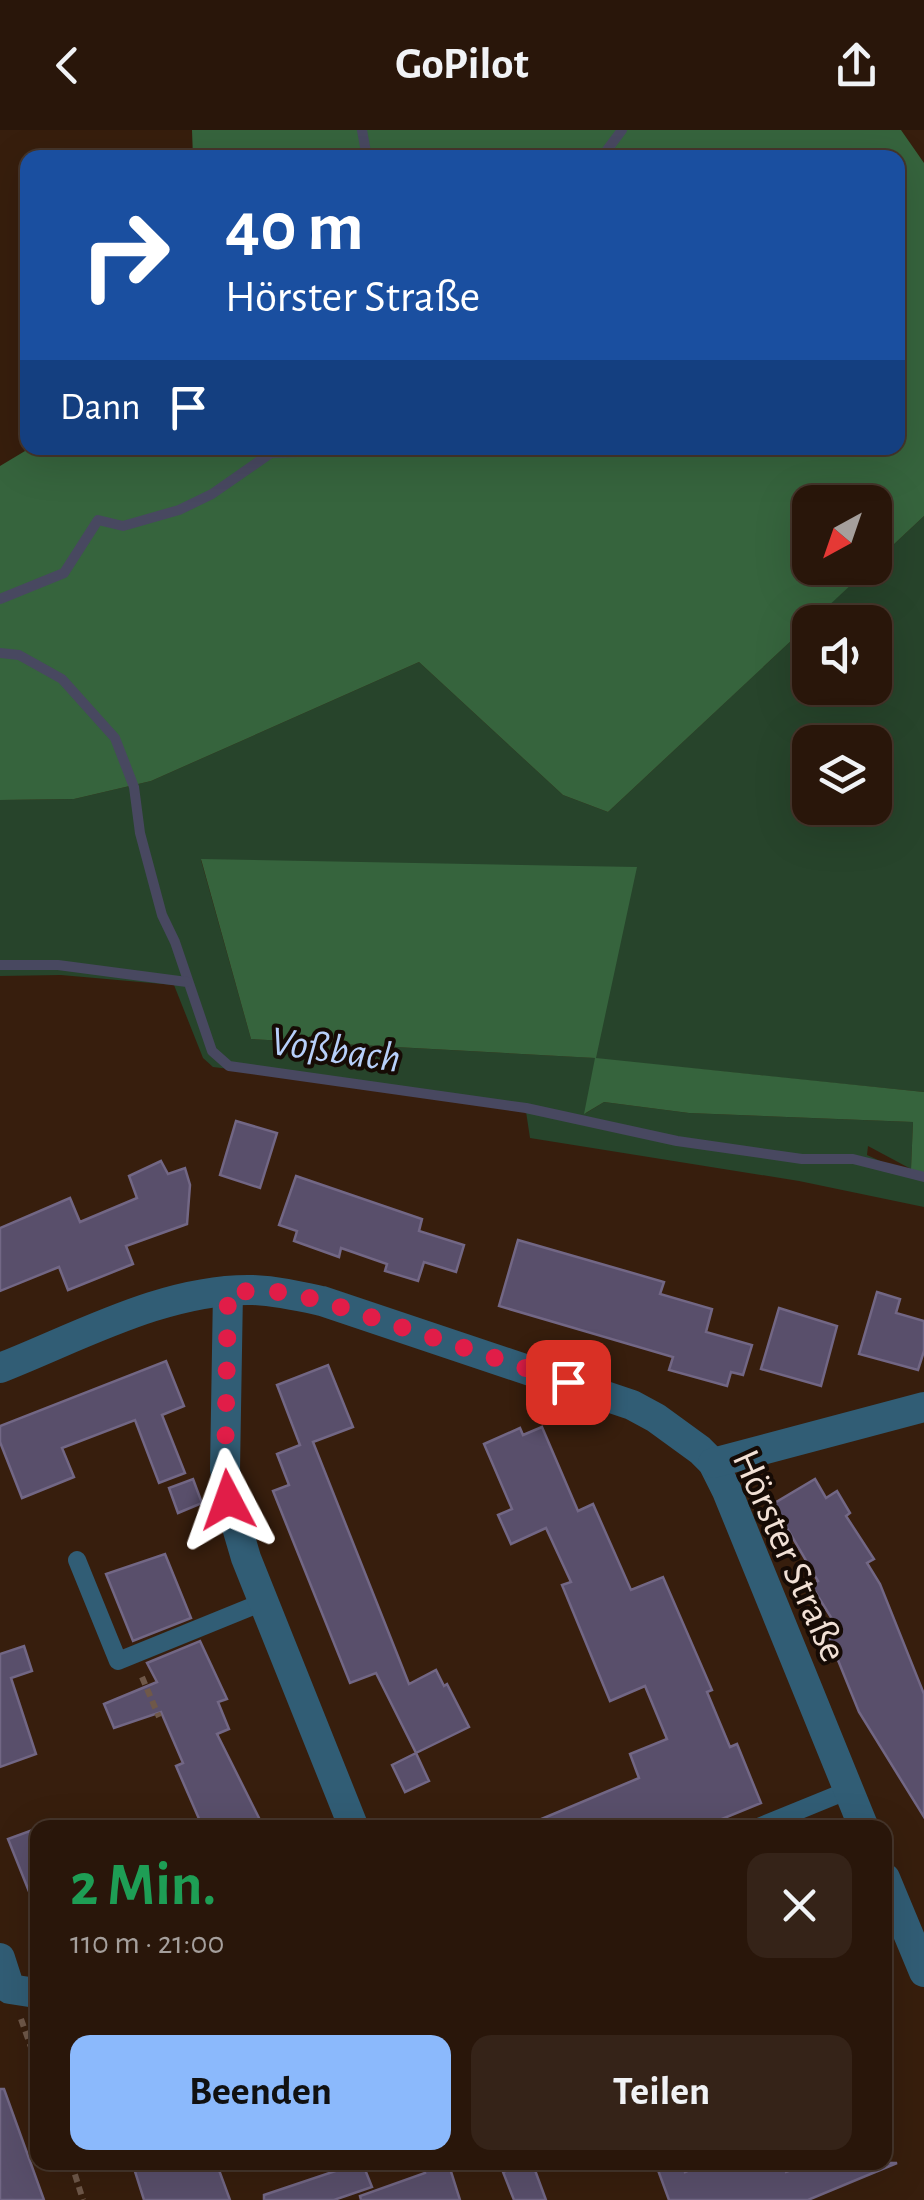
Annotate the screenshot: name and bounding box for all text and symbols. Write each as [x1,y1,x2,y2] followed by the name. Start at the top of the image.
[40,38,95,93] icon: back
[829,38,884,93] icon: share
[395,42,529,87] text: GoPilot
[60,190,190,320] icon: right
[225,193,364,263] text: 40 m
[225,275,480,320] text: Hörster Straße
[161,380,216,435] icon: arrive
[60,389,141,427] text: Dann
[792,485,892,585] north arrow
[792,485,892,825] map controls
[792,605,892,705] button: sound
[792,725,892,825] button: layers
[268,1020,403,1080] water label: Voßbach
[526,1340,611,1425] pin
[541,1355,596,1410] icon: arrive
[725,1444,854,1668] street label: Hörster Straße
[176,1448,280,1552] position arrow
[747,1853,852,1958] button: close
[70,1856,216,1916] text: 2 Min.
[70,1927,224,1959] text: 110 m · 21:00
[70,2035,451,2150] button: Beenden
[471,2035,852,2150] button: Teilen

